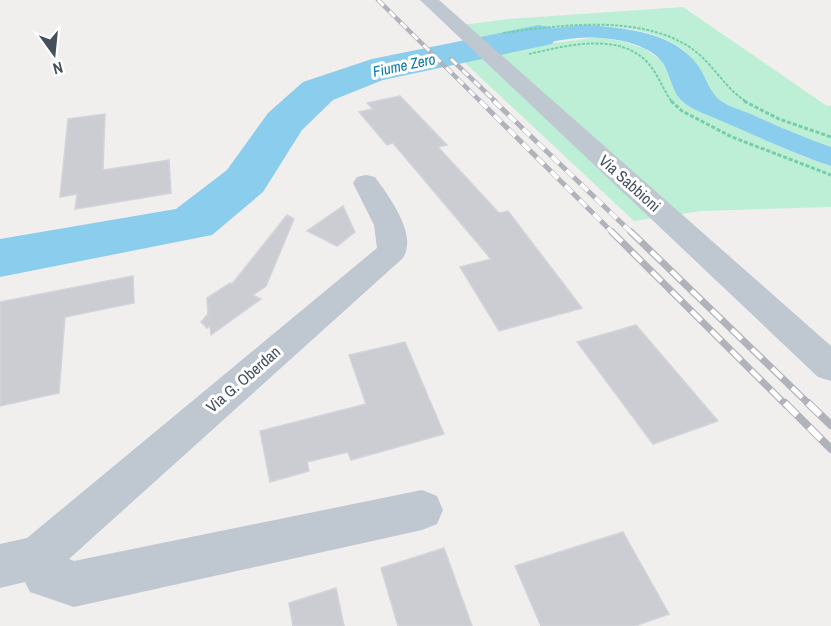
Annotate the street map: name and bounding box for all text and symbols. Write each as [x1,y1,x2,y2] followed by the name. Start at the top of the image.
[24,24,84,84] north arrow
[371,48,437,82] water label: Fiume Zero
[50,57,65,80] text: N
[595,150,665,216] street label: Via Sabbioni
[201,341,285,417] street label: Via G. Oberdan

